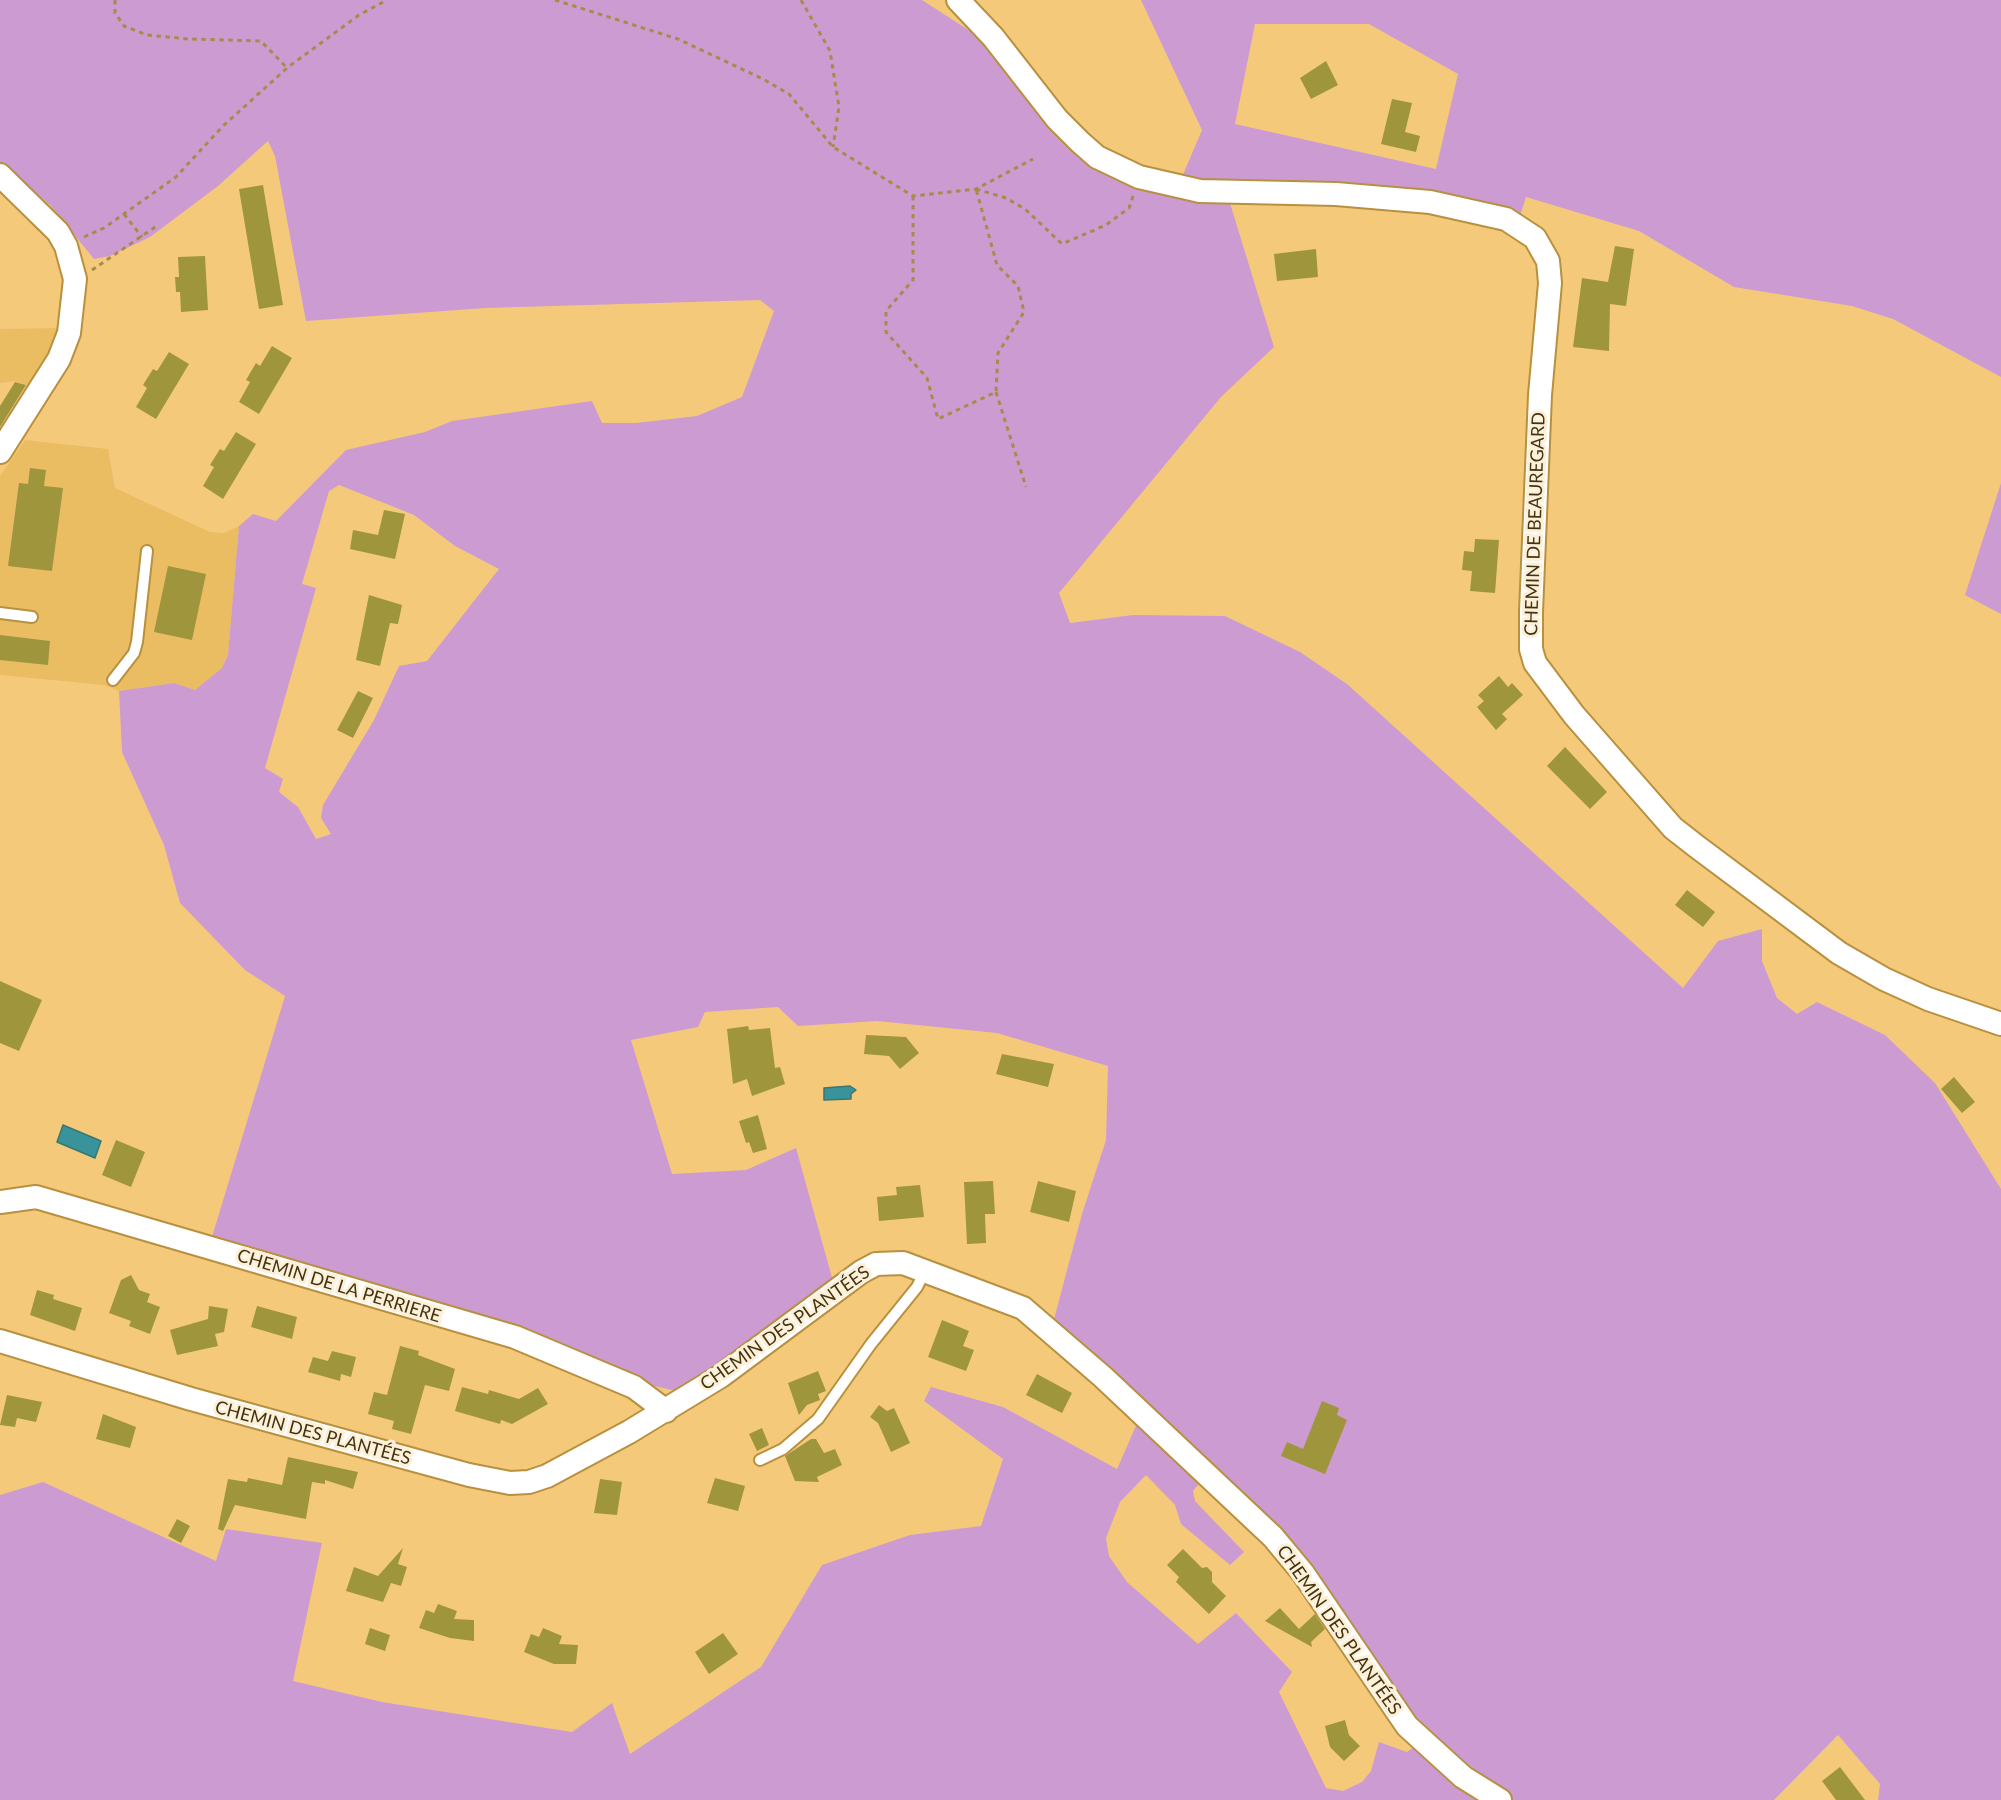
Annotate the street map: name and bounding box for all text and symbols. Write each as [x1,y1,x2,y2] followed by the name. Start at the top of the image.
[1520,412,1550,636] street label: CHEMIN DE BEAUREGARD
[235,1245,443,1327] street label: CHEMIN DE LA PERRIERE
[696,1261,874,1395] street label: CHEMIN DES PLANTÉES
[213,1396,413,1470] street label: CHEMIN DES PLANTÉES
[1272,1541,1406,1719] street label: CHEMIN DES PLANTÉES

